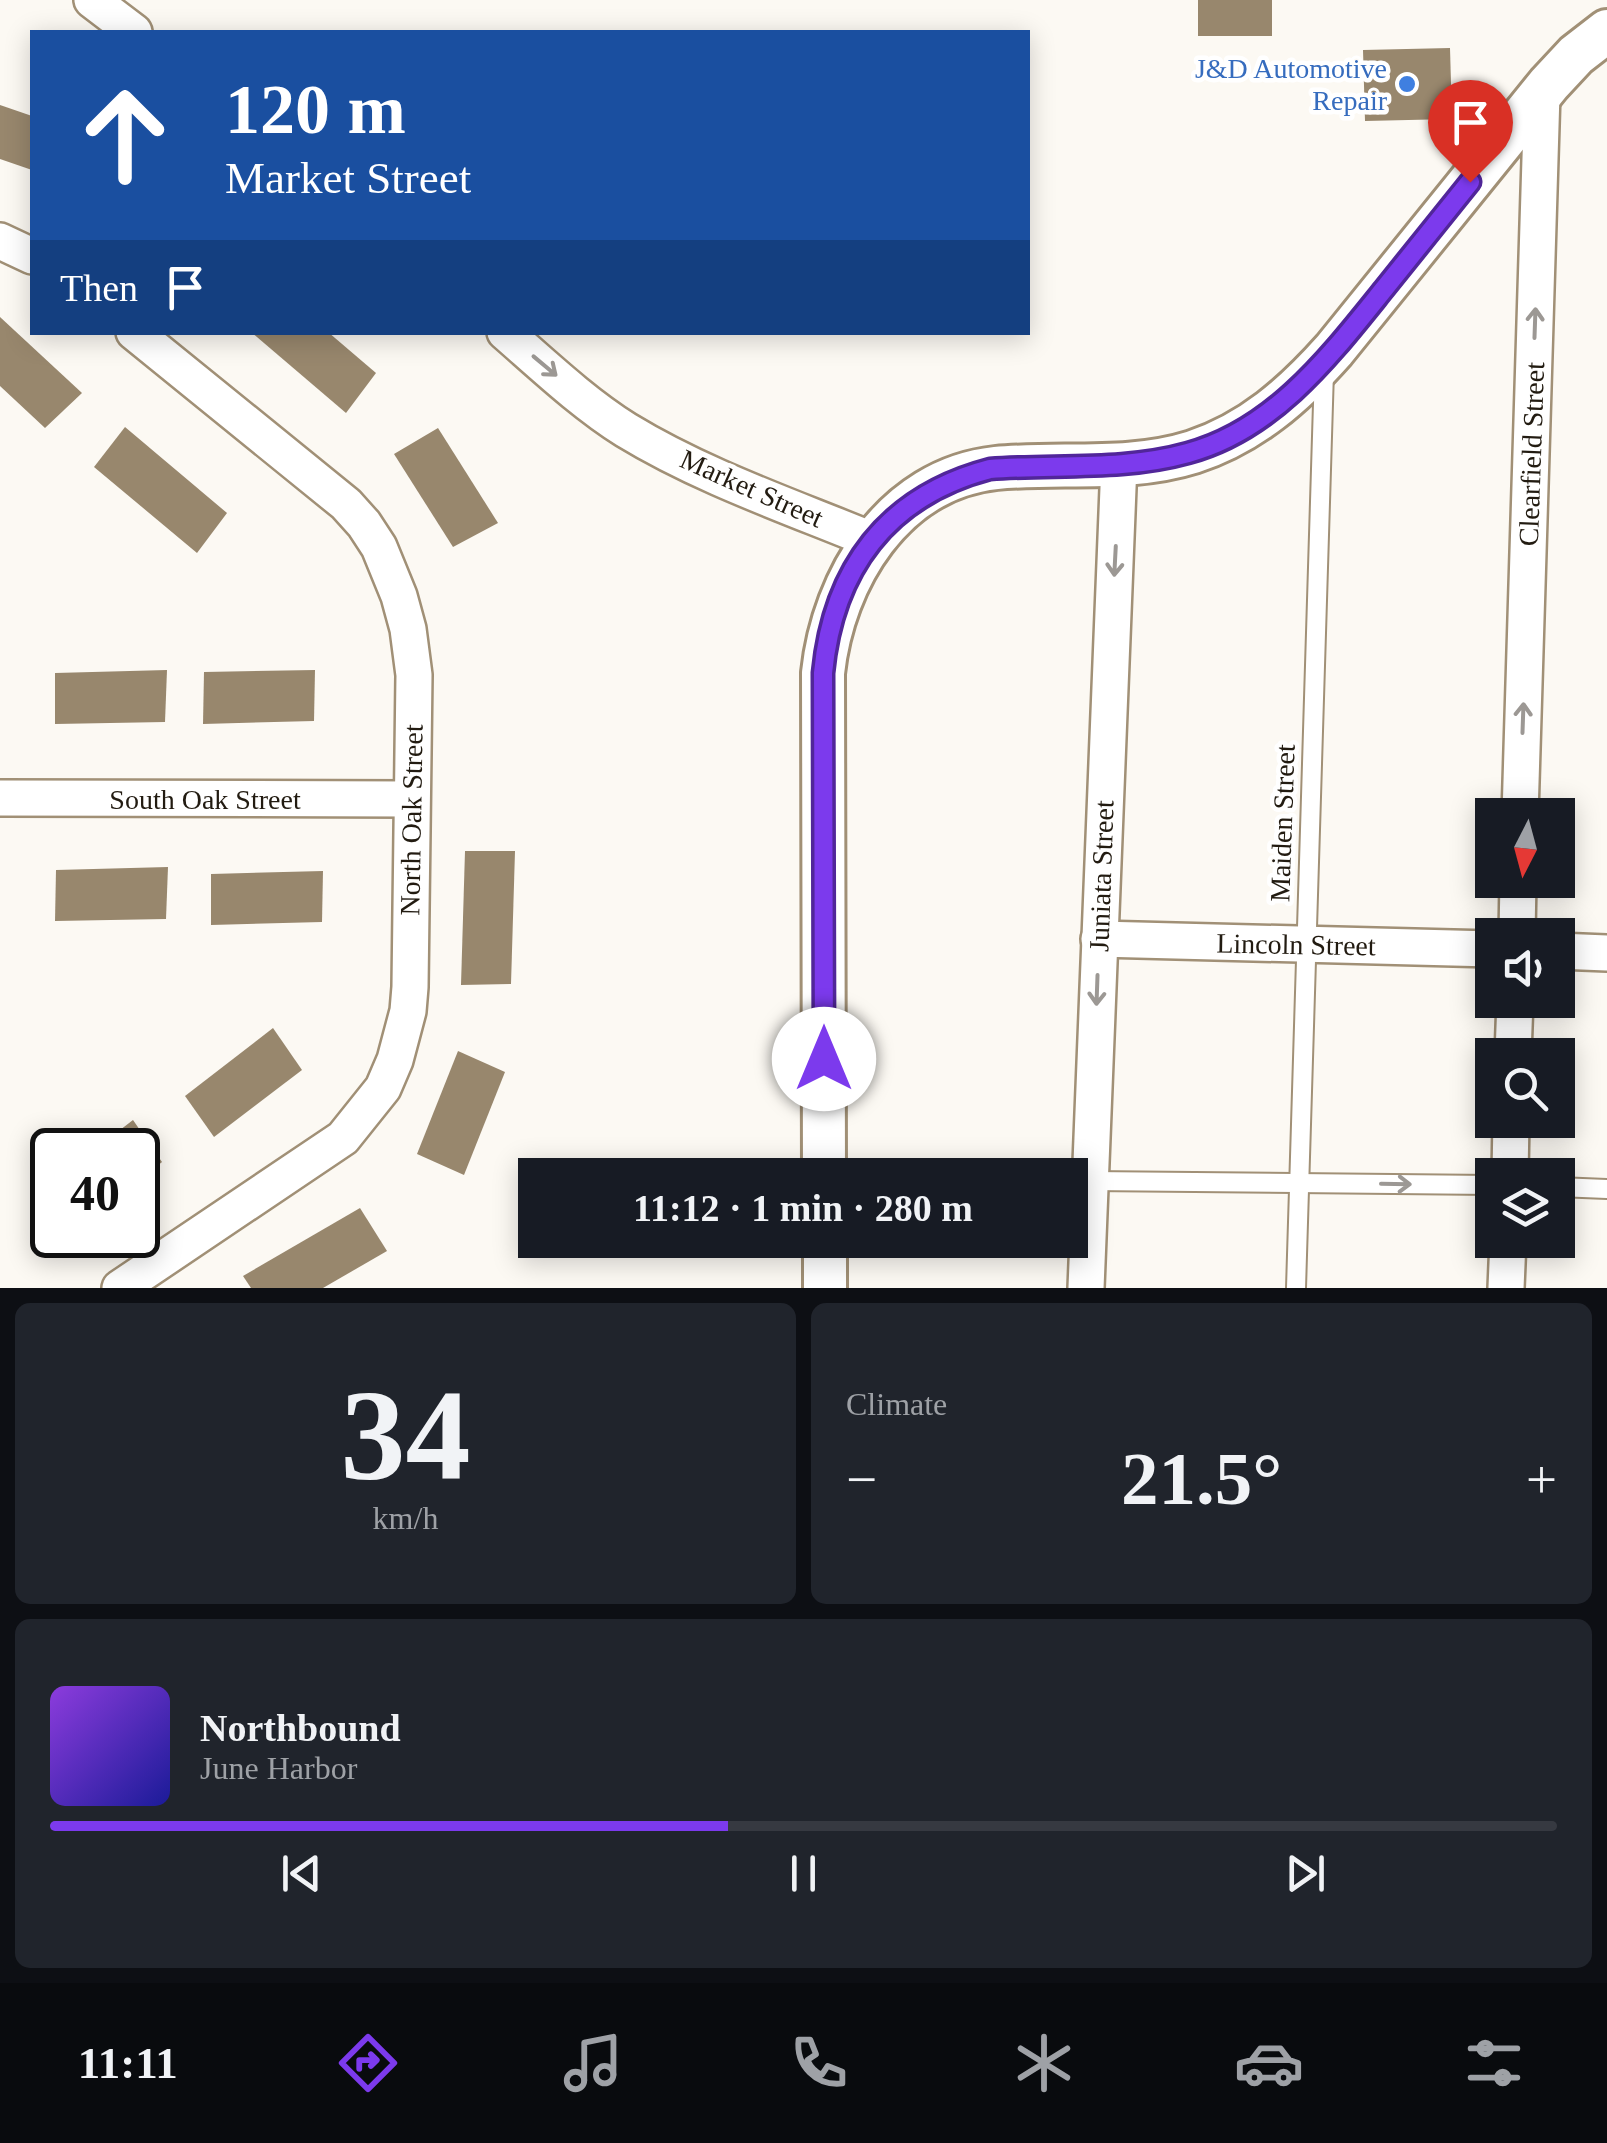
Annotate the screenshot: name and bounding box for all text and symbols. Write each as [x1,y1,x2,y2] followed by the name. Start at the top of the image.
[1195,53,1388,116] place label: J&D Automotive Repair
[60,70,190,200] icon: ahead
[225,71,406,148] text: 120 m
[1396,73,1418,95] marker: J&D Automotive Repair
[1428,80,1513,183] pin
[1443,95,1498,150] icon: arrive
[225,153,471,203] text: Market Street
[158,260,213,315] icon: arrive
[60,267,138,309] text: Then
[1525,307,1544,339] one-way arrow
[532,355,558,377] one-way arrow
[1513,361,1550,547] street label: Clearfield Street
[676,443,828,534] street label: Market Street
[1105,544,1124,576] one-way arrow
[1514,702,1533,734] one-way arrow
[394,724,429,916] street label: North Oak Street
[1264,743,1301,902] street label: Maiden Street
[109,784,301,815] street label: South Oak Street
[1475,798,1575,898] north arrow
[1475,798,1575,1258] map controls
[1083,799,1120,952] street label: Juniata Street
[1475,918,1575,1018] button: sound
[1216,928,1376,961] street label: Lincoln Street
[1087,974,1106,1006] one-way arrow
[772,1007,876,1111] position arrow
[1475,1038,1575,1138] button: search
[30,1128,160,1258] speed limit sign: 40
[1475,1158,1575,1258] button: layers
[1378,1174,1411,1194] one-way arrow
[633,1187,973,1229] text: 11:12 · 1 min · 280 m
[341,1363,471,1507] text: 34
[846,1386,947,1422] text: Climate
[1121,1437,1282,1520] text: 21.5°
[846,1449,877,1510] text: −
[1526,1449,1557,1510] text: +
[373,1500,438,1536] text: km/h
[200,1707,401,1749] text: Northbound
[200,1750,357,1786] text: June Harbor
[274,1846,329,1901] icon: previous
[776,1846,831,1901] icon: pause
[1278,1846,1333,1901] icon: next
[333,2028,403,2098] icon: directions
[558,2028,628,2098] icon: music
[784,2028,854,2098] icon: phone
[1009,2028,1079,2098] icon: climate
[1234,2028,1304,2098] icon: car
[1459,2028,1529,2098] icon: filters
[78,2038,178,2088] text: 11:11

